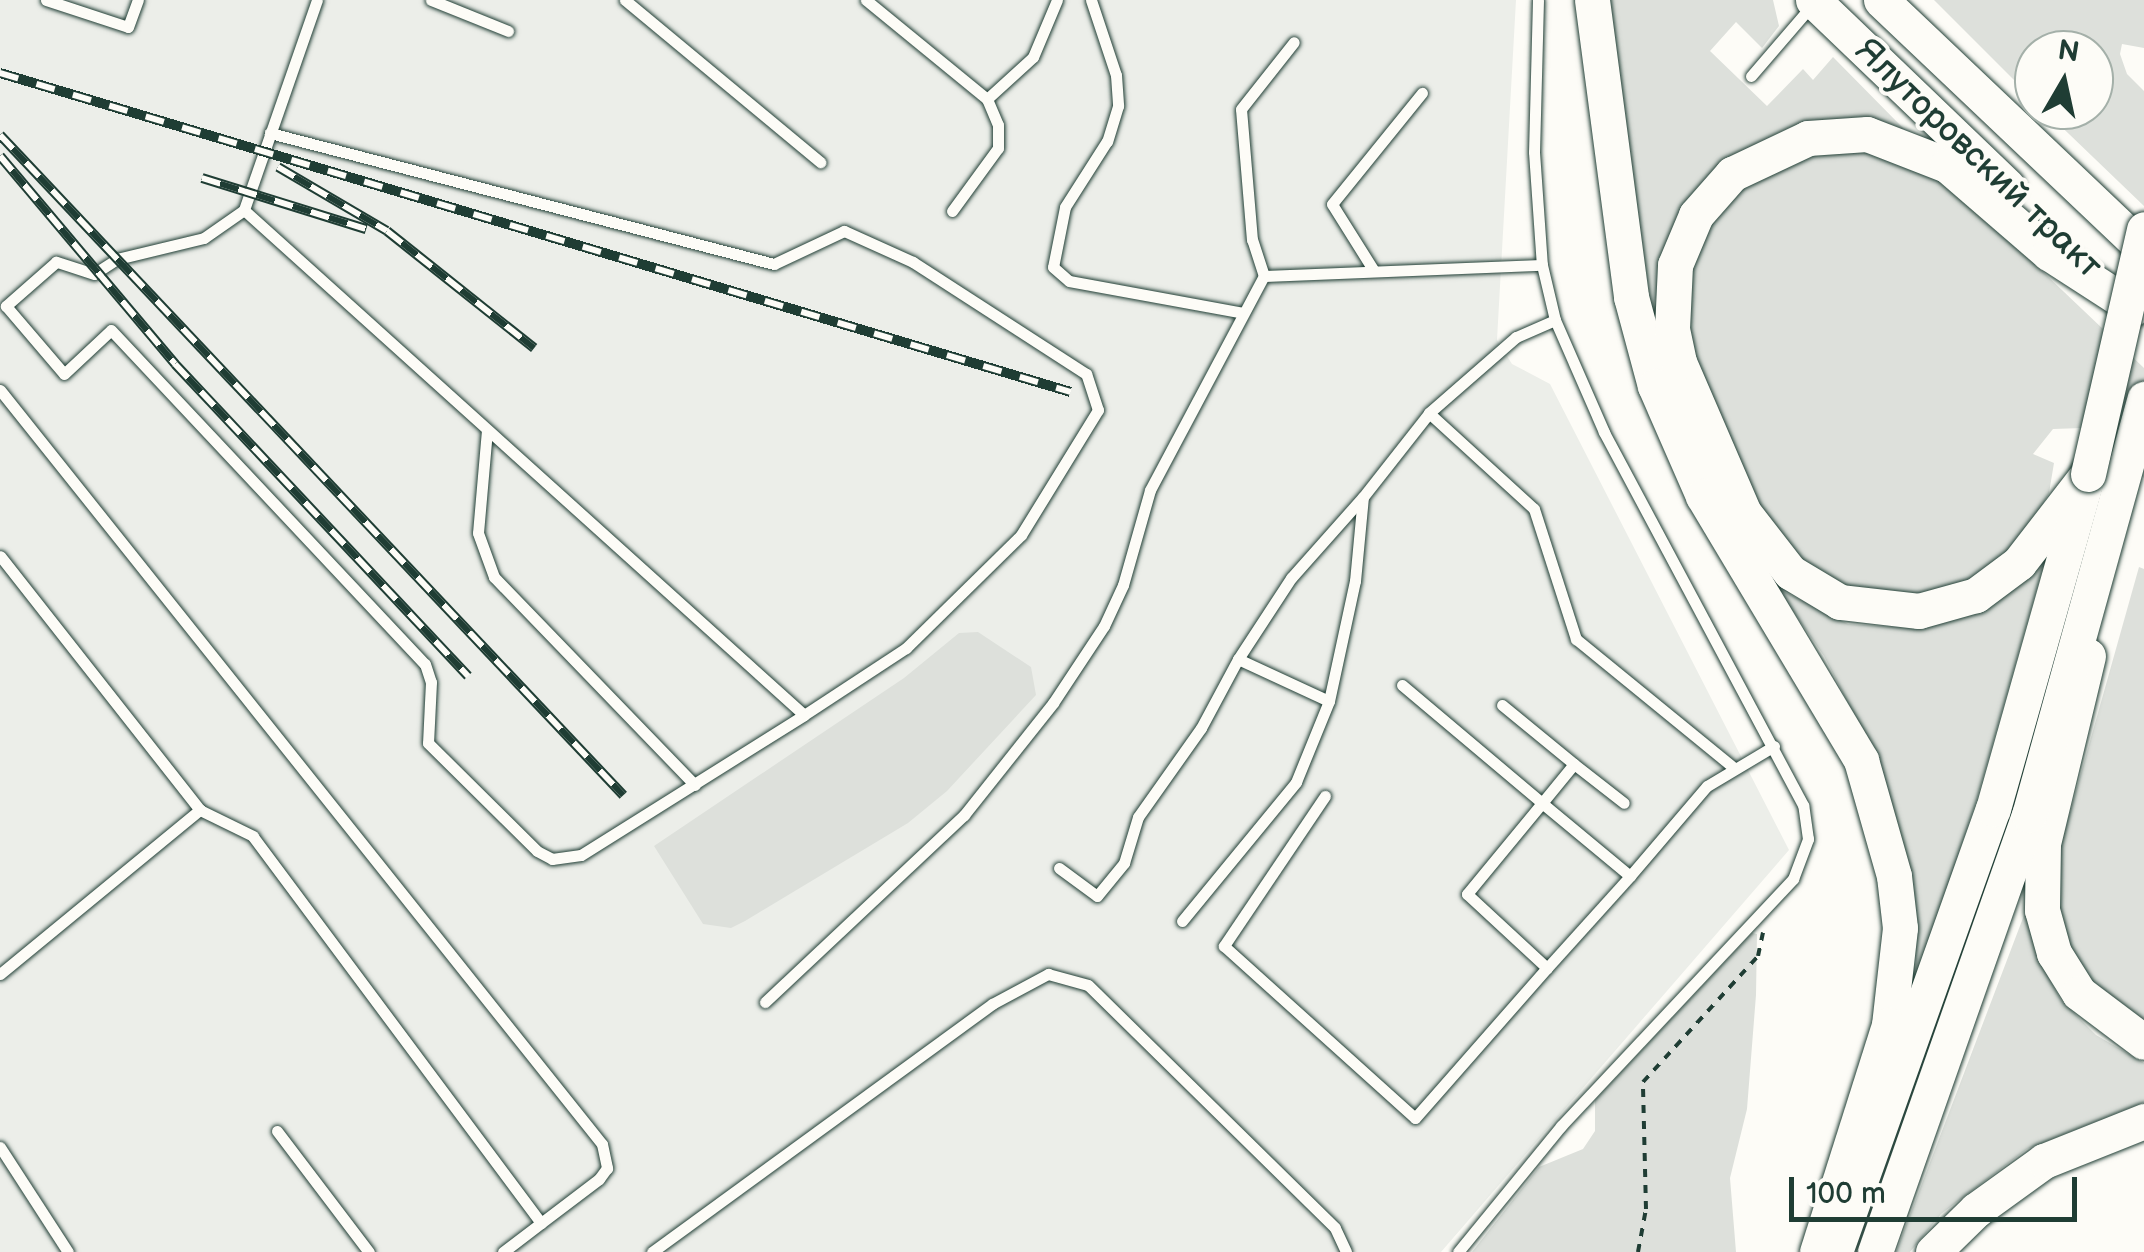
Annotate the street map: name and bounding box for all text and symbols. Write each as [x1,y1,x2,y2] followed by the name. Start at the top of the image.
[1846,30,2110,288] street label: Ялуторовский тракт
[2014,30,2114,130] north arrow
[2055,34,2081,70] text: N
[1794,1157,2082,1219] scale bar
[1806,1176,1886,1212] text: 100 m

